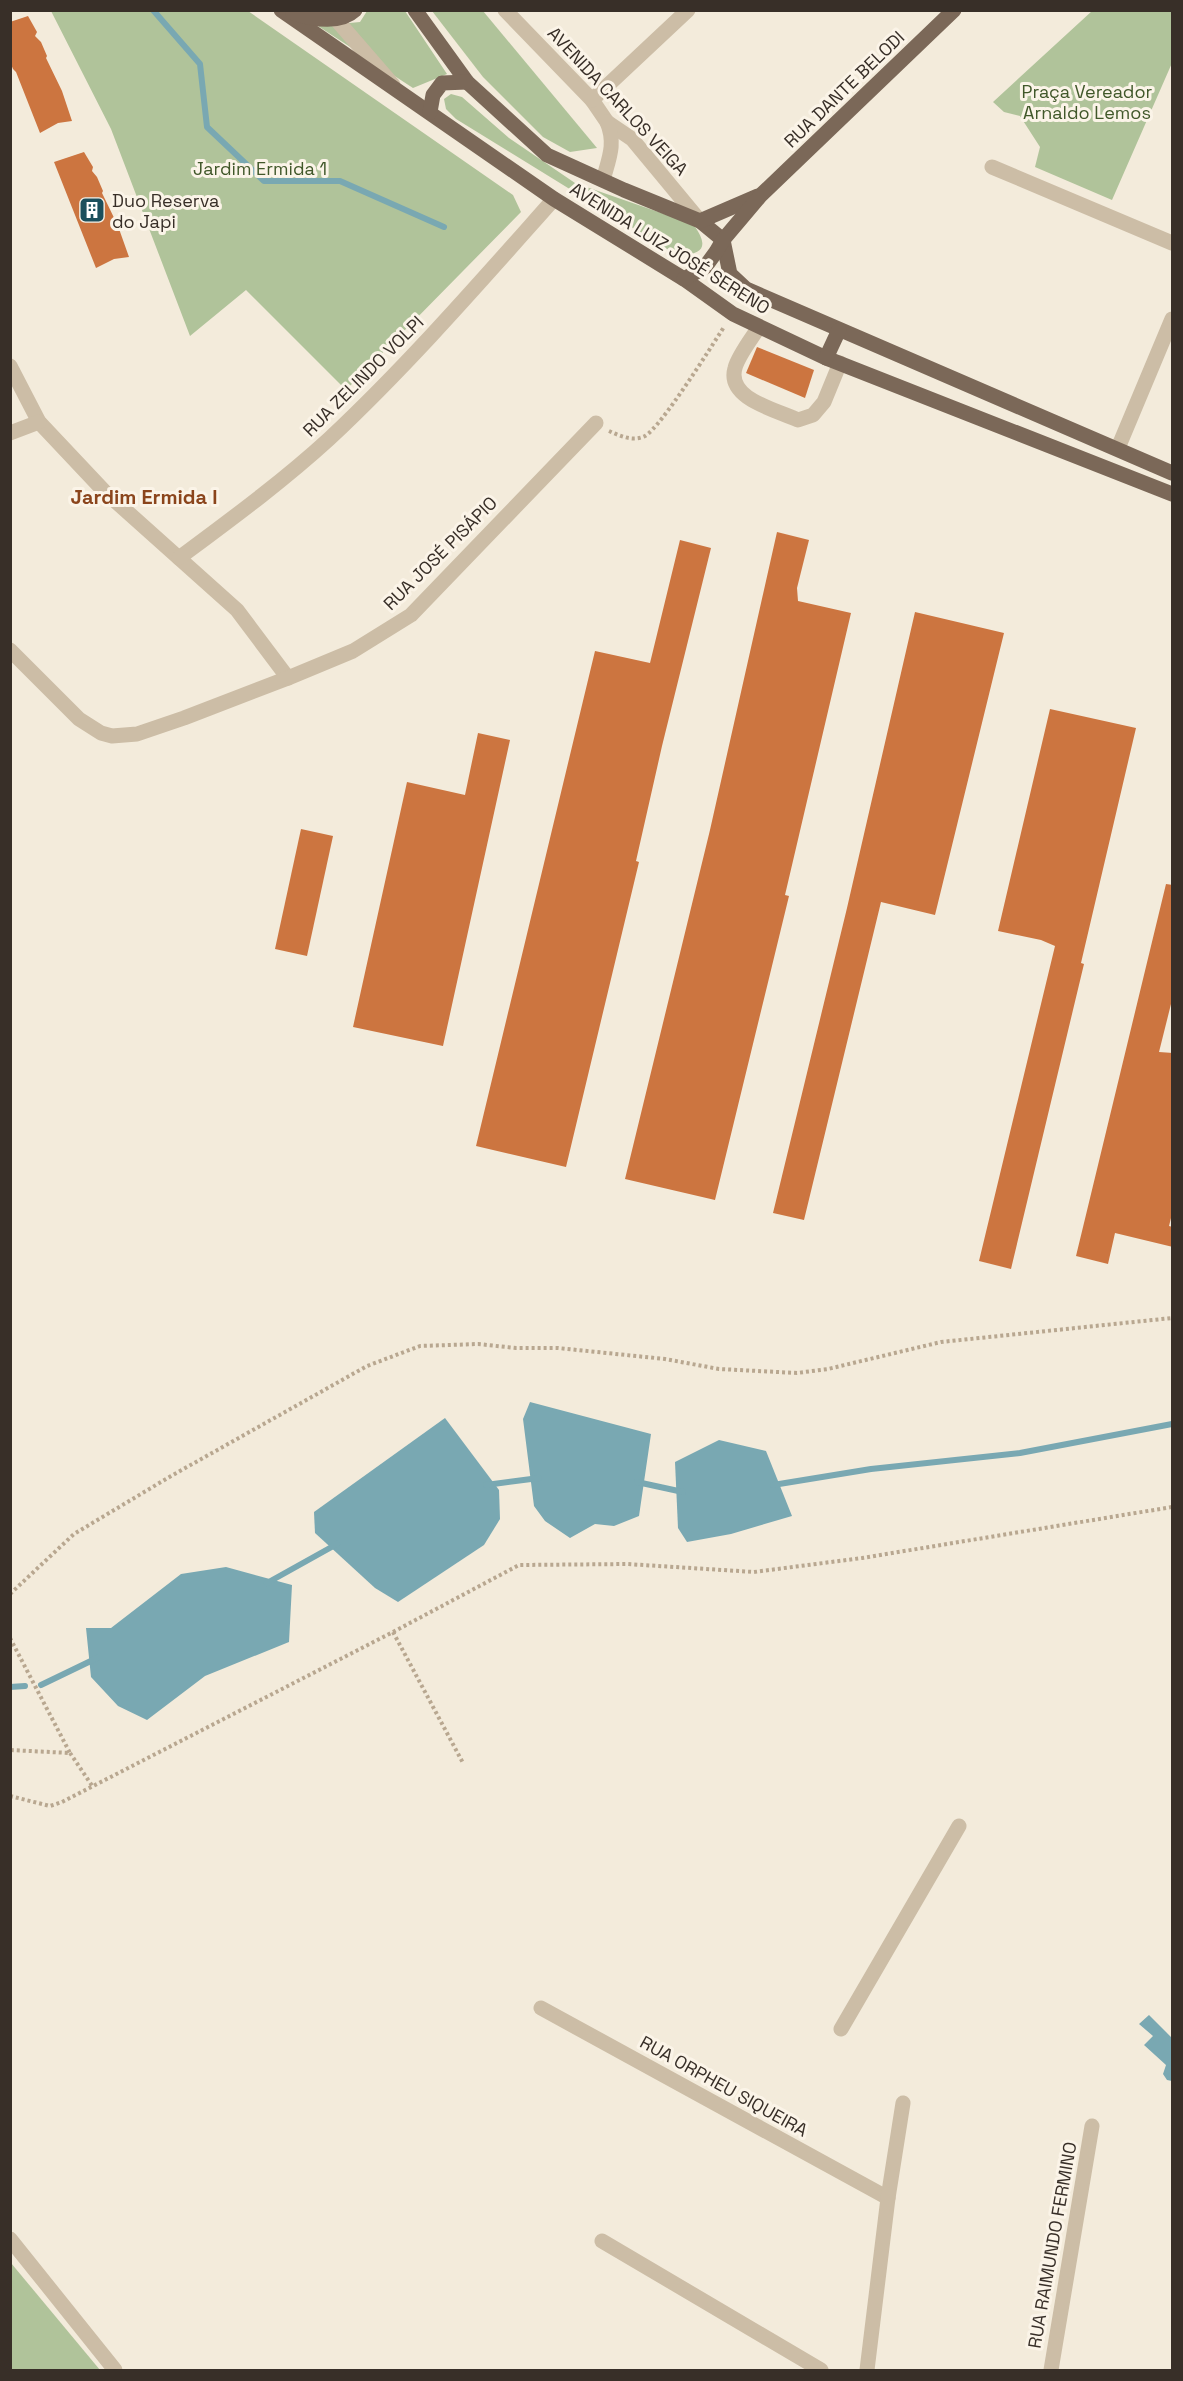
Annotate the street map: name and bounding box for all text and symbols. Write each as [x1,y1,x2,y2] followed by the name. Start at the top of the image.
[543,22,693,180] street label: AVENIDA CARLOS VEIGA
[779,26,909,152] street label: RUA DANTE BELODI
[1022,80,1153,124] park label: Praça Vereador Arnaldo Lemos
[193,157,327,180] park label: Jardim Ermida 1
[566,177,774,319] street label: AVENIDA LUIZ JOSÉ SERENO
[112,189,219,233] place label: Duo Reserva do Japi
[77,195,107,225] building icon: Duo Reserva do Japi
[298,311,428,441] street label: RUA ZELINDO VOLPI
[71,484,217,510] district label: Jardim Ermida I
[378,491,502,615] street label: RUA JOSÉ PISÁPIO
[636,2030,812,2142] street label: RUA ORPHEU SIQUEIRA
[1023,2140,1081,2350] street label: RUA RAIMUNDO FERMINO

